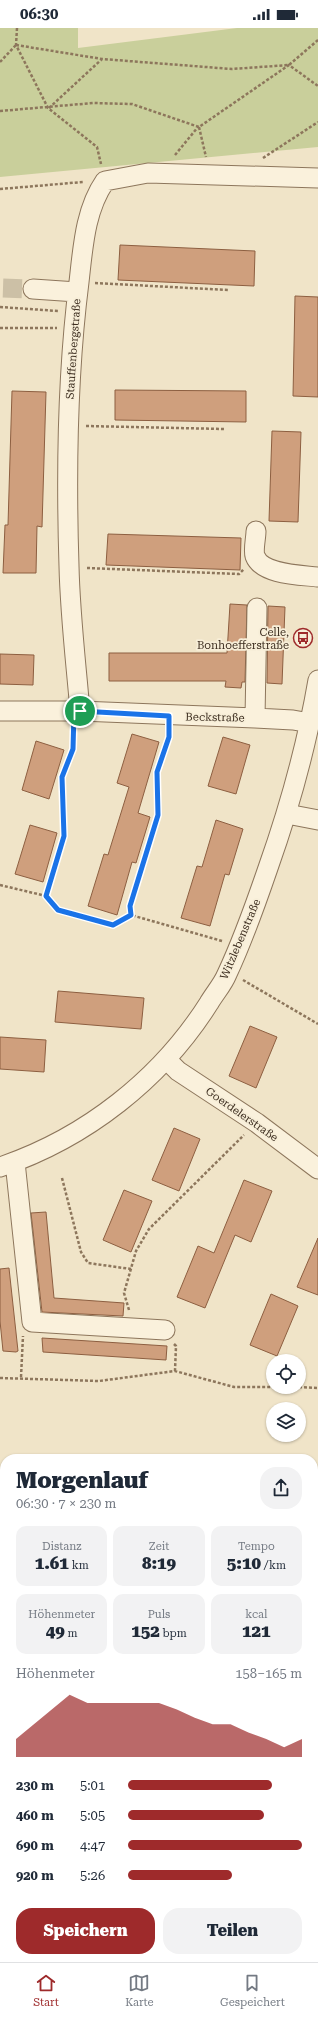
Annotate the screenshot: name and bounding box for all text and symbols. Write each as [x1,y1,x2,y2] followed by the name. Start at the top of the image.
[20,5,58,23] text: 06:30
[63,298,83,400] street label: Stauffenbergstraße
[197,626,289,652] place label: Celle, Bonhoefferstraße
[292,627,314,649] bus stop icon: Celle, Bonhoefferstraße
[63,694,97,728] pin
[69,700,91,722] icon: arrive
[185,710,245,725] street label: Beckstraße
[218,897,263,981] street label: Witzlebenstraße
[203,1085,280,1144] street label: Goerdelerstraße
[266,1354,306,1442] map controls
[266,1354,306,1394] button: locate
[266,1402,306,1442] button: layers
[260,1467,302,1509] button: share
[16,1468,148,1493] text: Morgenlauf
[16,1496,116,1511] text: 06:30 · 7 × 230 m
[42,1540,81,1553] text: Distanz
[149,1540,169,1553] text: Zeit
[238,1540,275,1553] text: Tempo
[35,1553,69,1573] text: 1.61
[142,1553,176,1573] text: 8:19
[227,1553,261,1573] text: 5:10
[69,1559,89,1572] text: km
[261,1559,286,1572] text: /km
[28,1608,95,1621] text: Höhenmeter
[148,1608,170,1621] text: Puls
[245,1608,267,1621] text: kcal
[46,1621,65,1641] text: 49
[131,1621,160,1641] text: 152
[242,1621,271,1641] text: 121
[65,1627,78,1640] text: m
[160,1627,187,1640] text: bpm
[16,1666,95,1681] text: Höhenmeter
[235,1666,302,1681] text: 158–165 m
[16,1778,54,1793] text: 230 m
[80,1778,105,1793] text: 5:01
[16,1808,54,1823] text: 460 m
[80,1808,105,1823] text: 5:05
[16,1838,54,1853] text: 690 m
[80,1838,105,1853] text: 4:47
[16,1868,54,1883] text: 920 m
[80,1868,105,1883] text: 5:26
[16,1908,155,1954] button: Speichern
[163,1908,302,1954] button: Teilen
[33,1972,59,2009] tab: Start
[125,1972,154,2009] tab: Karte
[220,1972,285,2009] tab: Gespeichert

